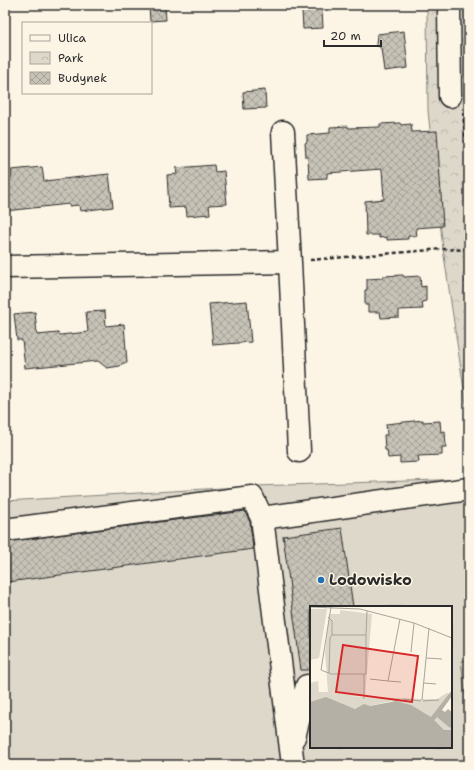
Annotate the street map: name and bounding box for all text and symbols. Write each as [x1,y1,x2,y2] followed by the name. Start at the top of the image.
[22,22,152,94] legend
[324,22,381,48] scale bar
[330,28,361,44] text: 20 m
[58,30,87,46] text: Ulica
[58,50,84,66] text: Park
[58,70,107,86] text: Budynek
[329,570,412,590] place label: Lodowisko
[316,575,326,585] marker: Lodowisko
[310,606,452,748] inset map

